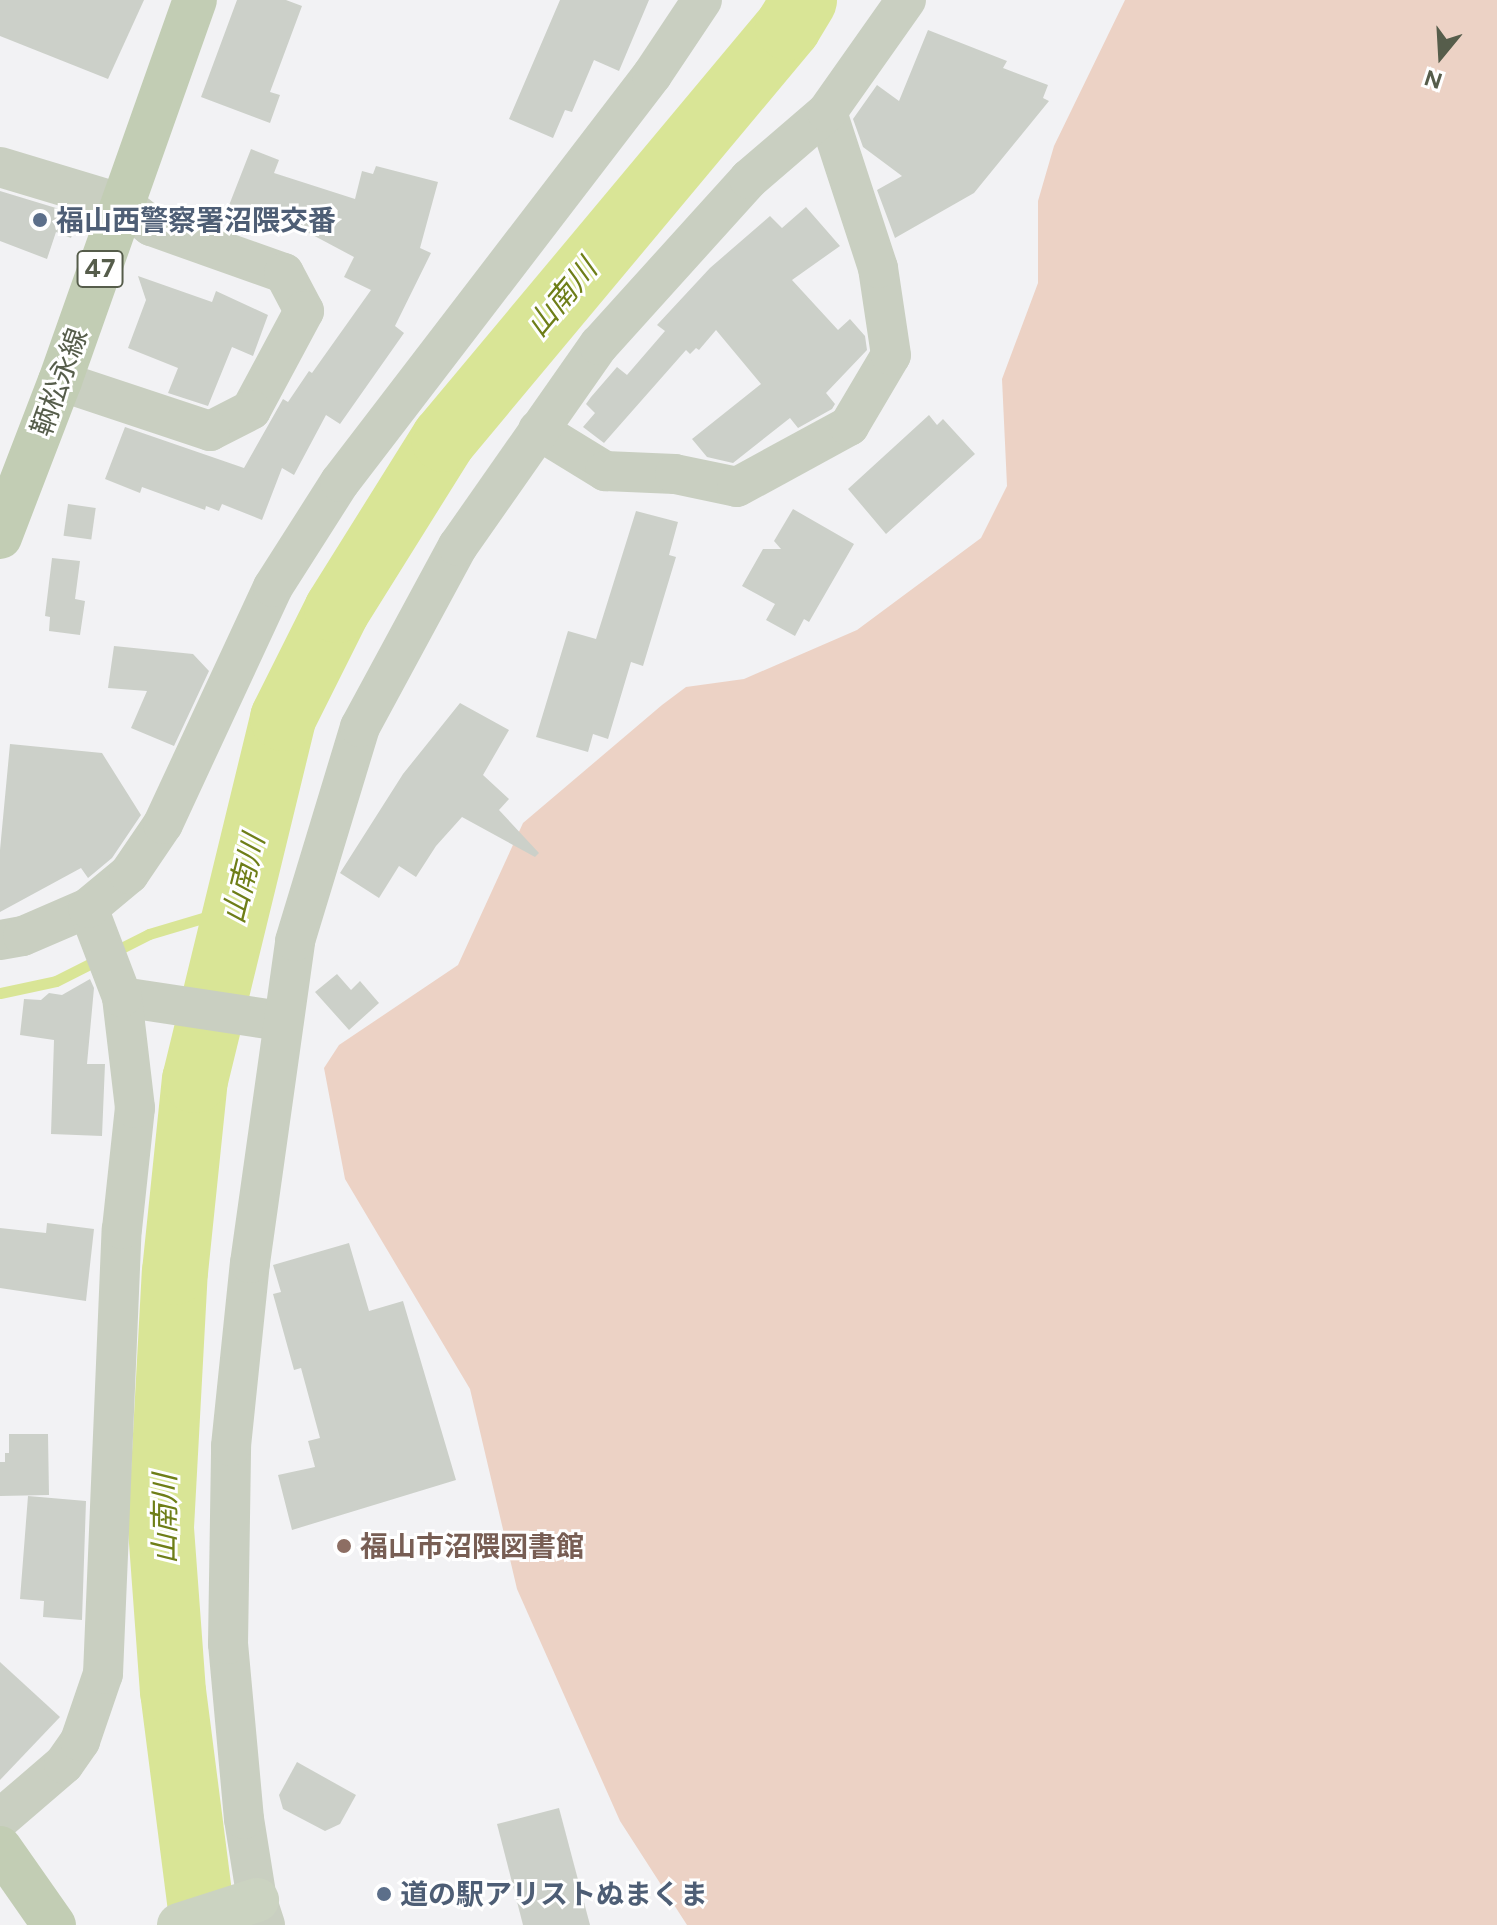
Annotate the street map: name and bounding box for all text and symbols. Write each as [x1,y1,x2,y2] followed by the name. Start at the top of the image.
[1401,16,1481,96] north arrow
[1421,64,1446,95] text: N
[56,203,336,237] place label: 福山西警察署沼隈交番
[31,211,49,229] marker: 福山西警察署沼隈交番
[76,247,124,291] road number: 47
[519,252,605,344] water label: 山南川
[24,324,94,440] street label: 鞆松永線
[216,831,272,927] water label: 山南川
[147,1474,183,1564] water label: 山南川
[360,1529,584,1563] place label: 福山市沼隈図書館
[335,1537,353,1555] marker: 福山市沼隈図書館
[400,1877,708,1911] place label: 道の駅アリストぬまくま
[375,1885,393,1903] marker: 道の駅アリストぬまくま

